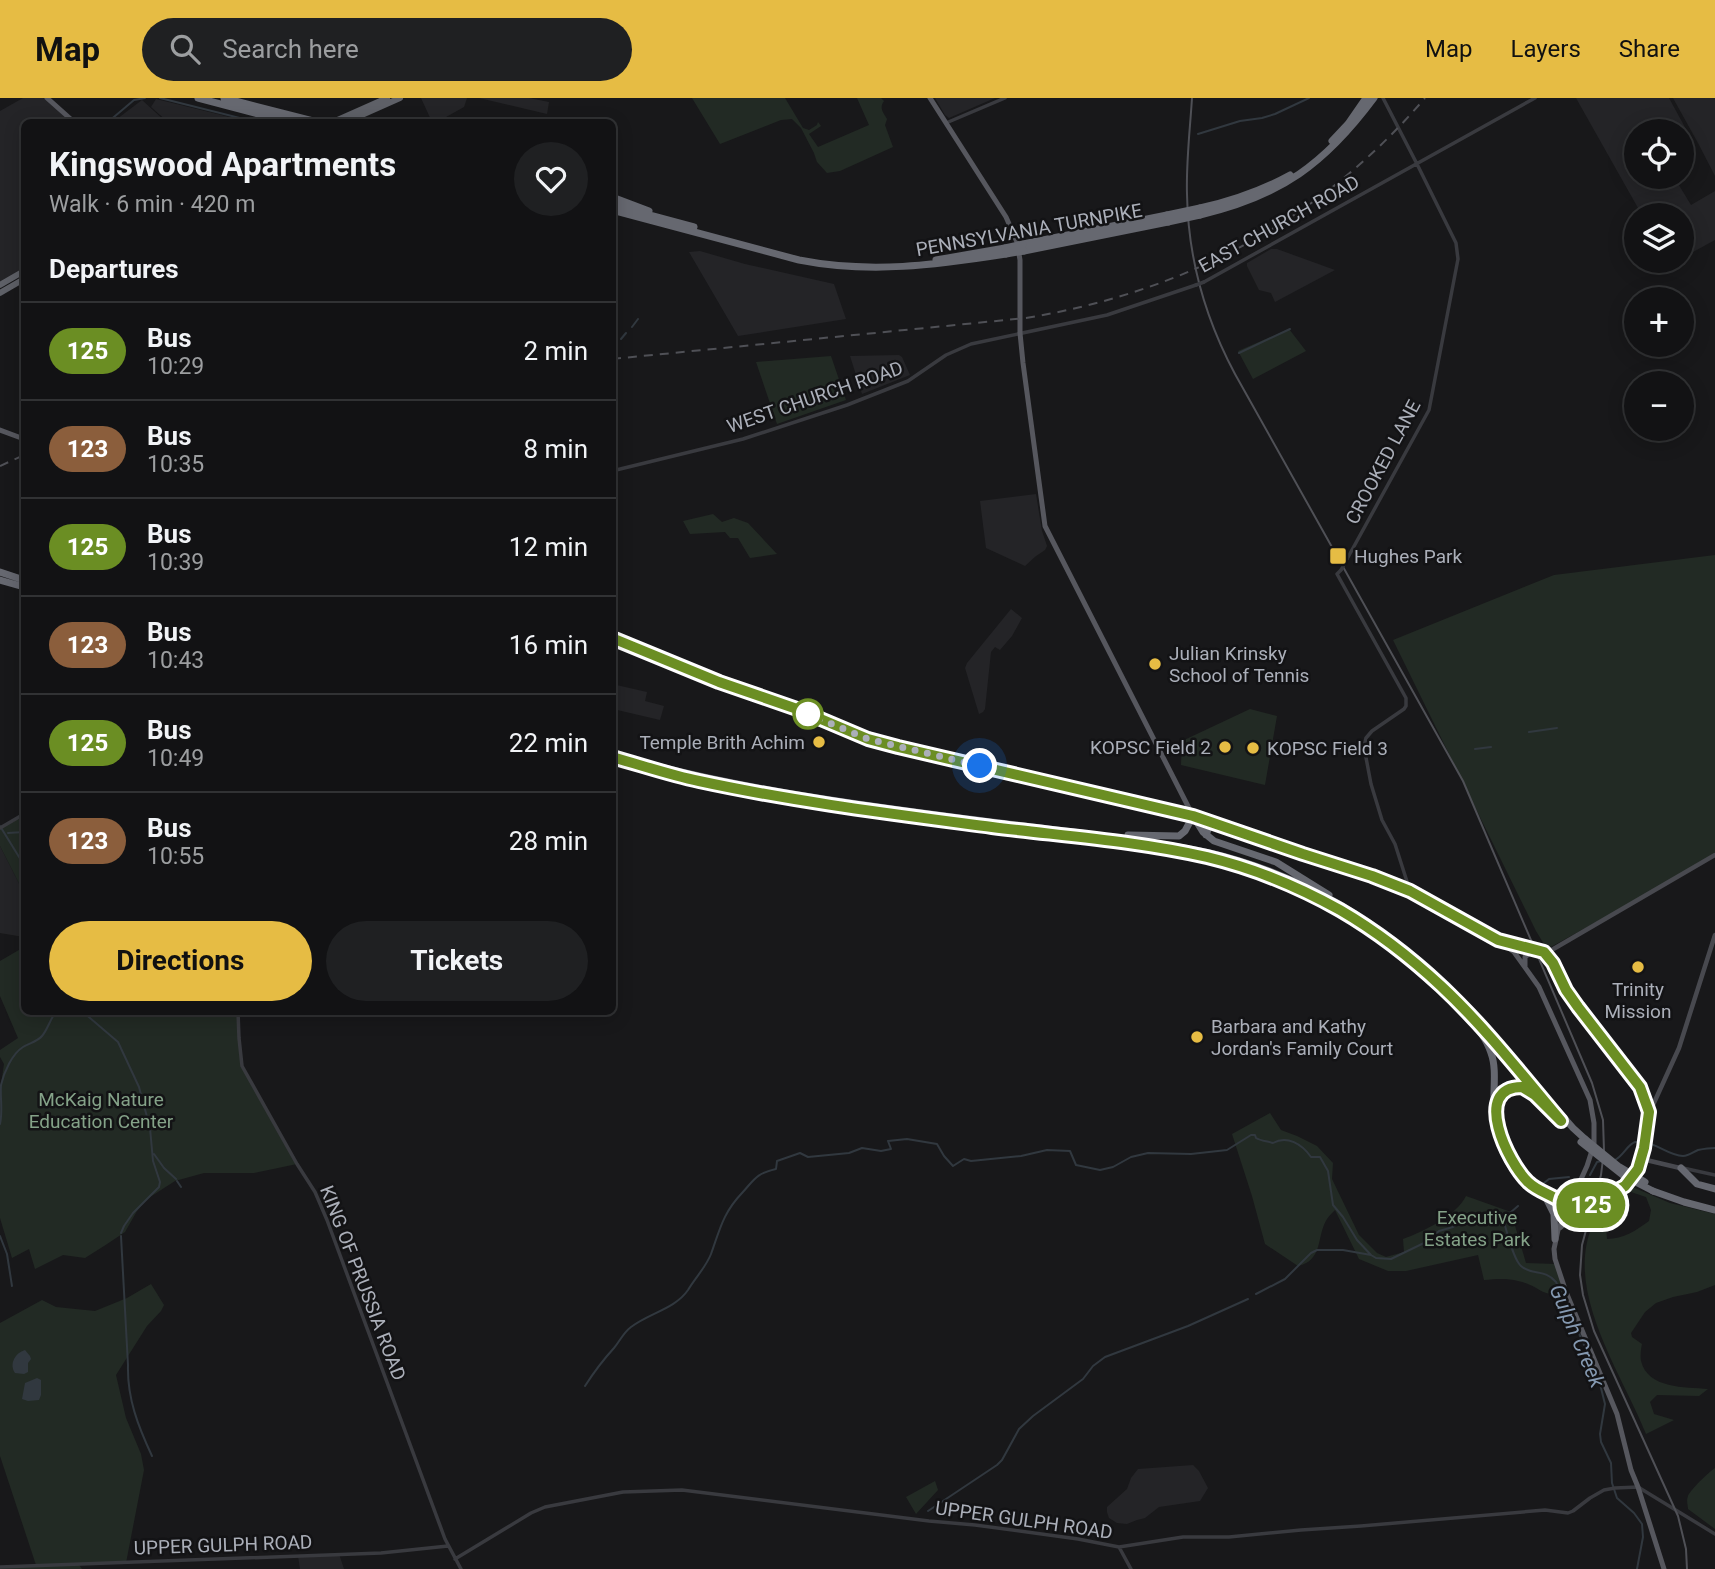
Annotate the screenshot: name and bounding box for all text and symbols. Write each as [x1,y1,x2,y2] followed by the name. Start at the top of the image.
[142,18,632,81] search box
[35,30,100,69] text: Map
[166,30,204,68] icon: search
[222,34,359,64] text: Search here
[1425,35,1473,63] text: Map
[1511,35,1581,63] text: Layers
[1619,35,1680,63] text: Share
[1624,119,1694,441] map controls
[1624,119,1694,189] button: locate
[514,142,588,216] button: heart
[49,145,396,184] text: Kingswood Apartments
[1195,170,1363,278] street label: EAST CHURCH ROAD
[49,191,255,218] text: Walk · 6 min · 420 m
[914,199,1144,261] street label: PENNSYLVANIA TURNPIKE
[1624,203,1694,273] button: layers
[49,254,179,284] text: Departures
[1624,287,1694,357] button: +
[147,323,192,353] text: Bus
[523,336,588,366] text: 2 min
[67,337,108,365] text: 125
[147,353,204,380] text: 10:29
[724,356,906,438] street label: WEST CHURCH ROAD
[1624,371,1694,441] button: −
[1341,396,1425,528] street label: CROOKED LANE
[147,421,192,451] text: Bus
[523,434,588,464] text: 8 min
[67,435,108,463] text: 123
[147,451,204,478] text: 10:35
[147,519,192,549] text: Bus
[509,532,588,562] text: 12 min
[67,533,108,561] text: 125
[1354,545,1462,568] place label: Hughes Park
[1328,546,1348,566] marker: Hughes Park
[147,549,204,576] text: 10:39
[147,617,192,647] text: Bus
[509,630,588,660] text: 16 min
[67,631,108,659] text: 123
[1169,642,1309,687] place label: Julian Krinsky School of Tennis
[147,647,204,674] text: 10:43
[1147,656,1163,672] marker: Julian Krinsky School of Tennis
[793,699,823,729] unlabelled marker
[147,715,192,745] text: Bus
[509,728,588,758] text: 22 min
[67,729,108,757] text: 125
[639,731,805,754] place label: Temple Brith Achim
[811,734,827,750] marker: Temple Brith Achim
[1090,736,1211,759] place label: KOPSC Field 2
[1267,737,1388,760] place label: KOPSC Field 3
[1217,739,1233,755] marker: KOPSC Field 2
[1245,740,1261,756] marker: KOPSC Field 3
[147,745,204,772] text: 10:49
[962,748,997,783] your location
[147,813,192,843] text: Bus
[509,826,588,856] text: 28 min
[67,827,108,855] text: 123
[147,843,204,870] text: 10:55
[49,921,312,1001] button: Directions
[326,921,588,1001] button: Tickets
[1630,959,1646,975] marker: Trinity Mission
[1605,978,1671,1023] place label: Trinity Mission
[1211,1015,1393,1060] place label: Barbara and Kathy Jordan's Family Court
[1189,1029,1205,1045] marker: Barbara and Kathy Jordan's Family Court
[29,1088,174,1133] park label: McKaig Nature Education Center
[315,1182,411,1384] street label: KING OF PRUSSIA ROAD
[1551,1182,1631,1228] line badge: 125
[1570,1191,1612,1219] text: 125
[1424,1206,1530,1251] park label: Executive Estates Park
[1545,1281,1610,1392] water label: Gulph Creek
[934,1496,1114,1544] street label: UPPER GULPH ROAD
[133,1530,313,1560] street label: UPPER GULPH ROAD

